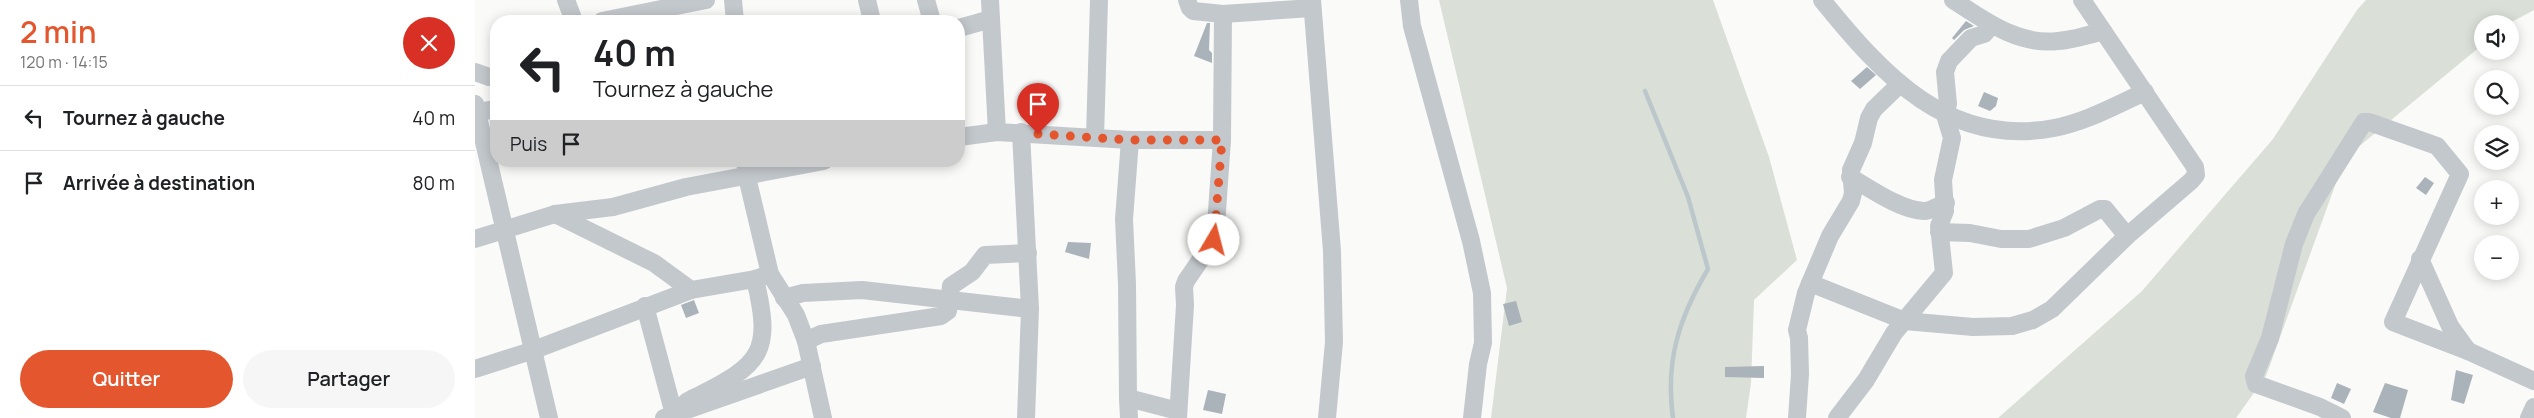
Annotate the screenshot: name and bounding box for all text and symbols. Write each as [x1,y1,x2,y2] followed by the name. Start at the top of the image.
[20,11,96,52] text: 2 min
[2474,15,2519,280] map controls
[2474,15,2519,60] button: sound
[403,17,455,69] button: close
[593,29,676,77] text: 40 m
[510,35,575,100] icon: left
[20,51,108,73] text: 120 m · 14:15
[2474,70,2519,115] button: search
[593,74,773,104] text: Tournez à gauche
[1017,83,1059,134] pin
[1024,90,1052,118] icon: arrive
[20,104,48,132] icon: left
[63,105,225,131] text: Tournez à gauche
[412,105,455,131] text: 40 m
[2474,125,2519,170] button: layers
[557,130,585,158] icon: arrive
[510,131,547,157] text: Puis
[20,169,48,197] icon: arrive
[63,170,255,196] text: Arrivée à destination
[412,170,455,196] text: 80 m
[2474,180,2519,225] button: +
[1187,213,1239,265] position arrow
[2474,235,2519,280] button: −
[20,350,233,408] button: Quitter
[243,350,455,408] button: Partager

